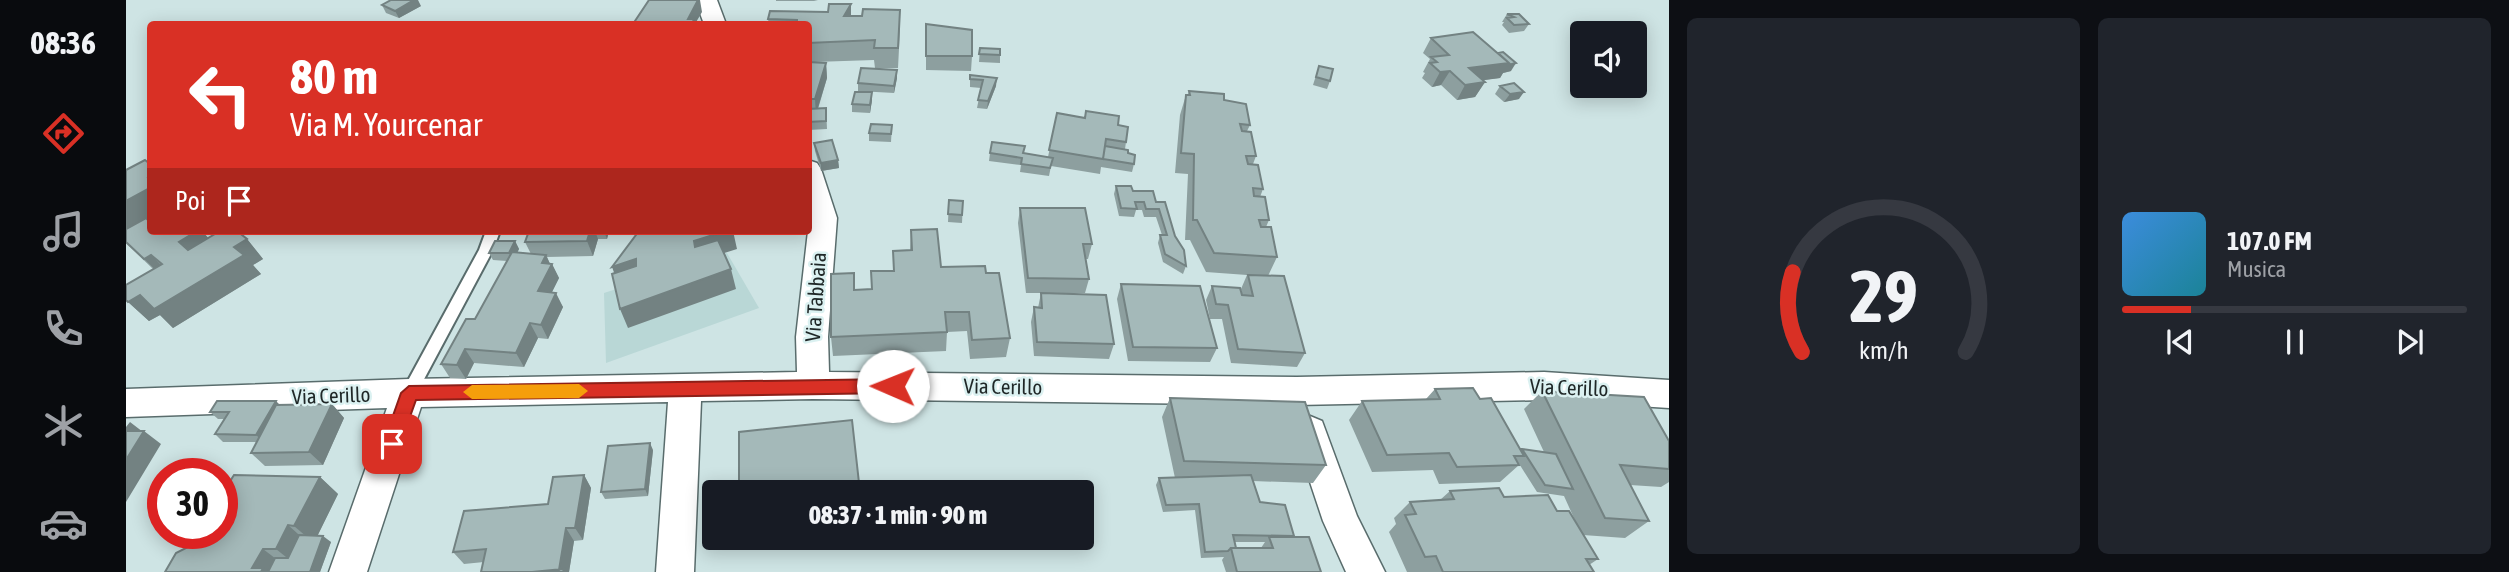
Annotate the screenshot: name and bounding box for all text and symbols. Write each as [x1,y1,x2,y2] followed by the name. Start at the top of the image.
[1570,21,1647,98] map controls
[1570,21,1647,98] button: sound
[30,24,96,61] text: 08:36
[290,48,378,104] text: 80 m
[175,49,266,140] icon: left
[290,106,482,143] text: Via M. Yourcenar
[39,109,88,158] icon: directions
[220,182,258,220] icon: arrive
[175,186,206,216] text: Poi
[39,207,88,256] icon: music
[2227,226,2312,256] text: 107.0 FM
[800,251,830,342] street label: Via Tabbaia
[1849,254,1918,337] text: 29
[2227,256,2286,282] text: Musica
[39,304,88,353] icon: phone
[2161,323,2199,361] icon: previous
[2276,323,2314,361] icon: pause
[2391,323,2429,361] icon: next
[1859,336,1908,364] text: km/h
[856,349,930,423] position arrow
[964,373,1043,399] street label: Via Cerillo
[1529,374,1609,400] street label: Via Cerillo
[291,382,371,408] street label: Via Cerillo
[39,401,88,450] icon: climate
[362,414,422,474] pin
[373,425,411,463] icon: arrive
[147,458,238,549] speed limit sign: 30
[39,499,88,548] icon: car
[809,500,987,530] text: 08:37 · 1 min · 90 m

